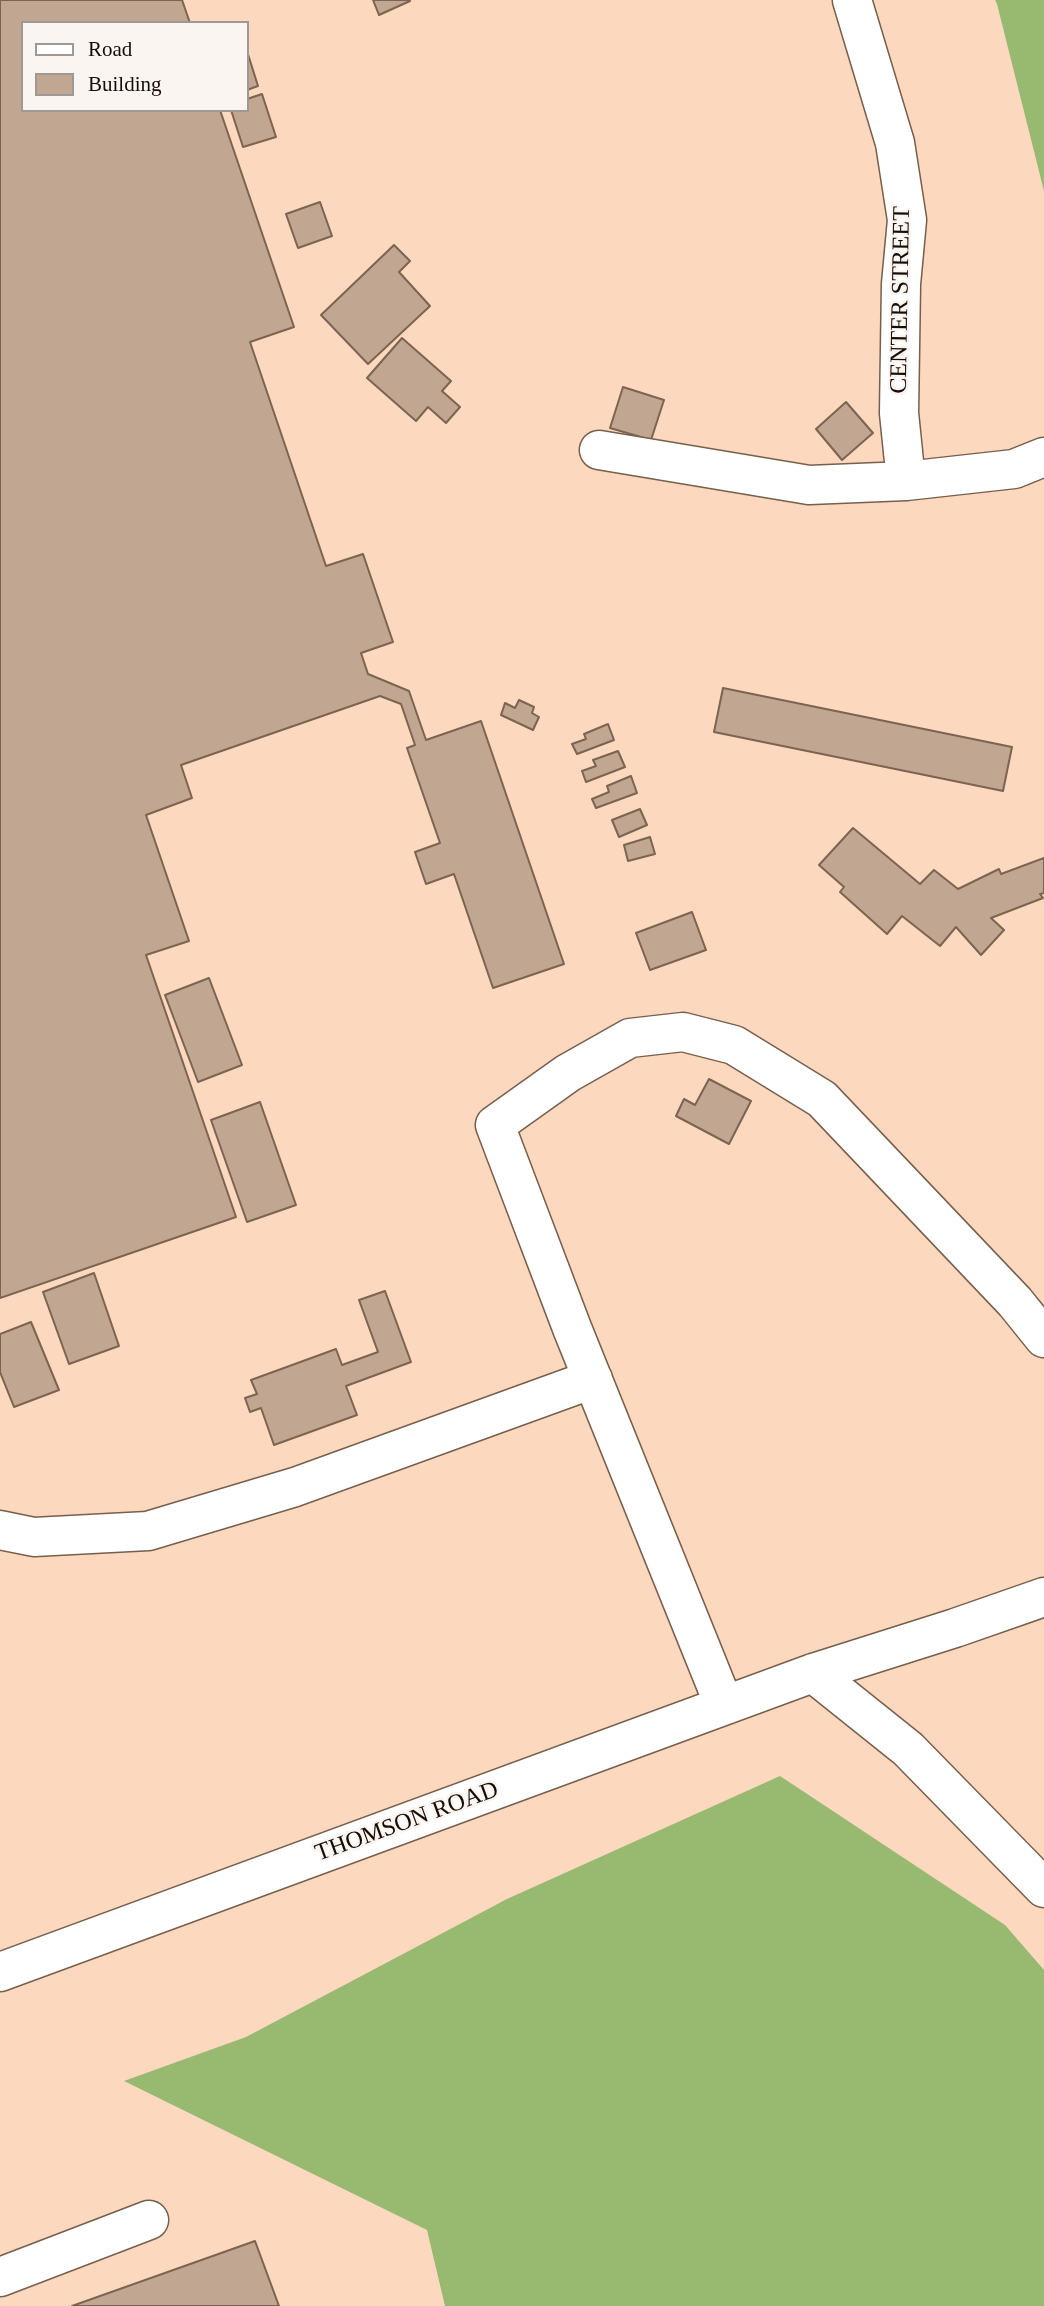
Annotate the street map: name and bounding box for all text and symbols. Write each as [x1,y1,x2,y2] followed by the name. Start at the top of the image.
[21,21,248,112] legend
[88,37,132,61] text: Road
[88,72,162,96] text: Building
[885,206,917,394] street label: CENTER STREET
[312,1776,502,1868] street label: THOMSON ROAD

